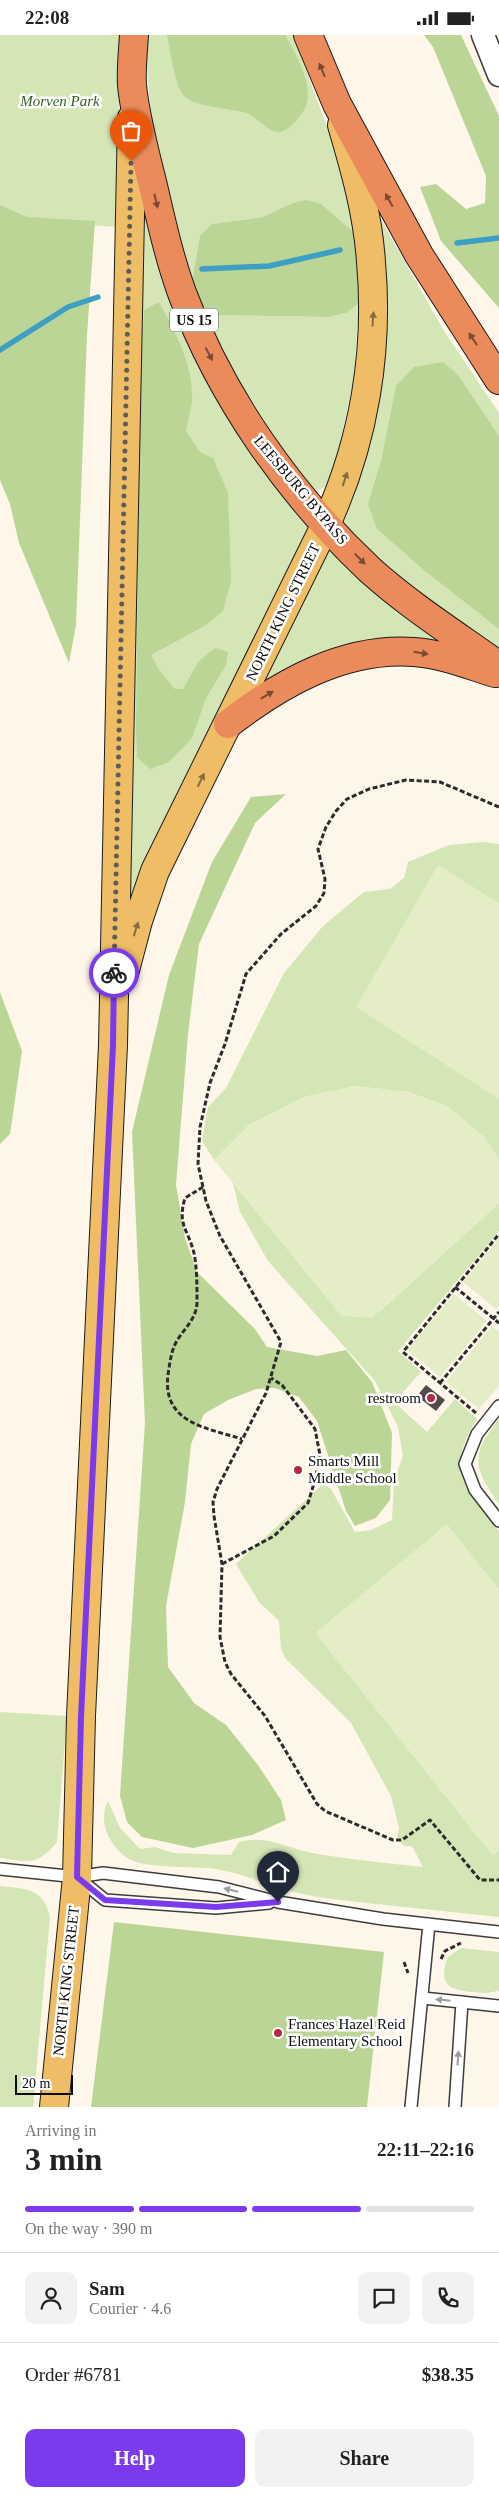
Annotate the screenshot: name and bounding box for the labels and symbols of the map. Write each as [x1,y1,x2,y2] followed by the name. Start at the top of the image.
[318,63,326,77] one-way arrow
[19,93,100,109] park label: Morven Park
[110,110,152,161] pin
[152,193,160,208] one-way arrow
[384,193,393,206] one-way arrow
[170,309,218,331] road number: US 15
[369,311,377,327] one-way arrow
[468,332,477,345] one-way arrow
[205,347,213,361] one-way arrow
[251,433,351,547] street label: LEESBURG BYPASS
[342,471,350,486] one-way arrow
[243,541,323,683] street label: NORTH KING STREET
[354,553,366,565] one-way arrow
[413,650,429,658] one-way arrow
[261,691,274,700] one-way arrow
[197,773,205,787] one-way arrow
[132,921,140,936] one-way arrow
[89,948,139,998] courier
[368,1390,421,1406] place label: restroom
[425,1392,437,1404] marker: restroom
[308,1453,397,1486] place label: Smarts Mill Middle School
[292,1464,304,1476] marker: Smarts Mill Middle School
[257,1851,299,1902] pin
[224,1886,239,1894] one-way arrow
[50,1905,82,2057] street label: NORTH KING STREET
[435,1996,451,2004] one-way arrow
[288,2016,406,2049] place label: Frances Hazel Reid Elementary School
[272,2027,284,2039] marker: Frances Hazel Reid Elementary School
[455,2050,463,2066] one-way arrow
[15,2072,72,2095] scale bar

